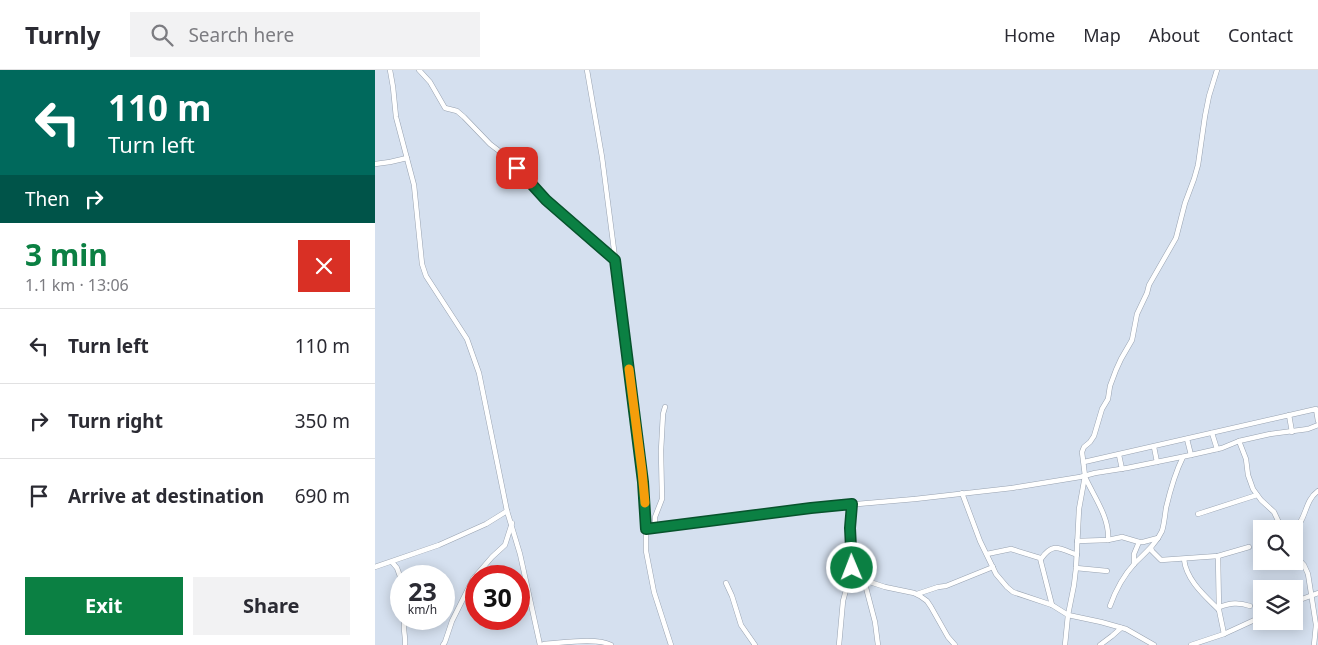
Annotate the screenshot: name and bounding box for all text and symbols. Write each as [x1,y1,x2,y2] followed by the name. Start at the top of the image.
[130,12,480,57] search box
[25,18,100,51] text: Turnly
[148,21,176,49] icon: search
[188,22,294,48] text: Search here
[1004,23,1055,47] text: Home
[1083,23,1121,47] text: Map
[1149,23,1200,47] text: About
[1228,23,1293,47] text: Contact
[108,84,211,131] text: 110 m
[25,90,90,155] icon: left
[108,129,195,159] text: Turn left
[496,147,538,189] pin
[503,154,531,182] icon: arrive
[80,185,108,213] icon: right
[25,186,70,212] text: Then
[25,234,108,275] text: 3 min
[298,240,350,292] button: close
[25,274,129,296] text: 1.1 km · 13:06
[25,332,53,360] icon: left
[68,333,149,359] text: Turn left
[295,333,350,359] text: 110 m
[25,407,53,435] icon: right
[68,408,163,434] text: Turn right
[295,408,350,434] text: 350 m
[25,482,53,510] icon: arrive
[68,483,264,509] text: Arrive at destination
[295,483,350,509] text: 690 m
[1253,520,1303,630] map controls
[1253,520,1303,570] button: search
[825,541,877,593] position arrow
[465,565,530,630] speed limit sign: 30
[408,574,437,608] text: 23
[25,577,183,635] button: Exit
[193,577,350,635] button: Share
[1253,580,1303,630] button: layers
[408,601,437,618] text: km/h

